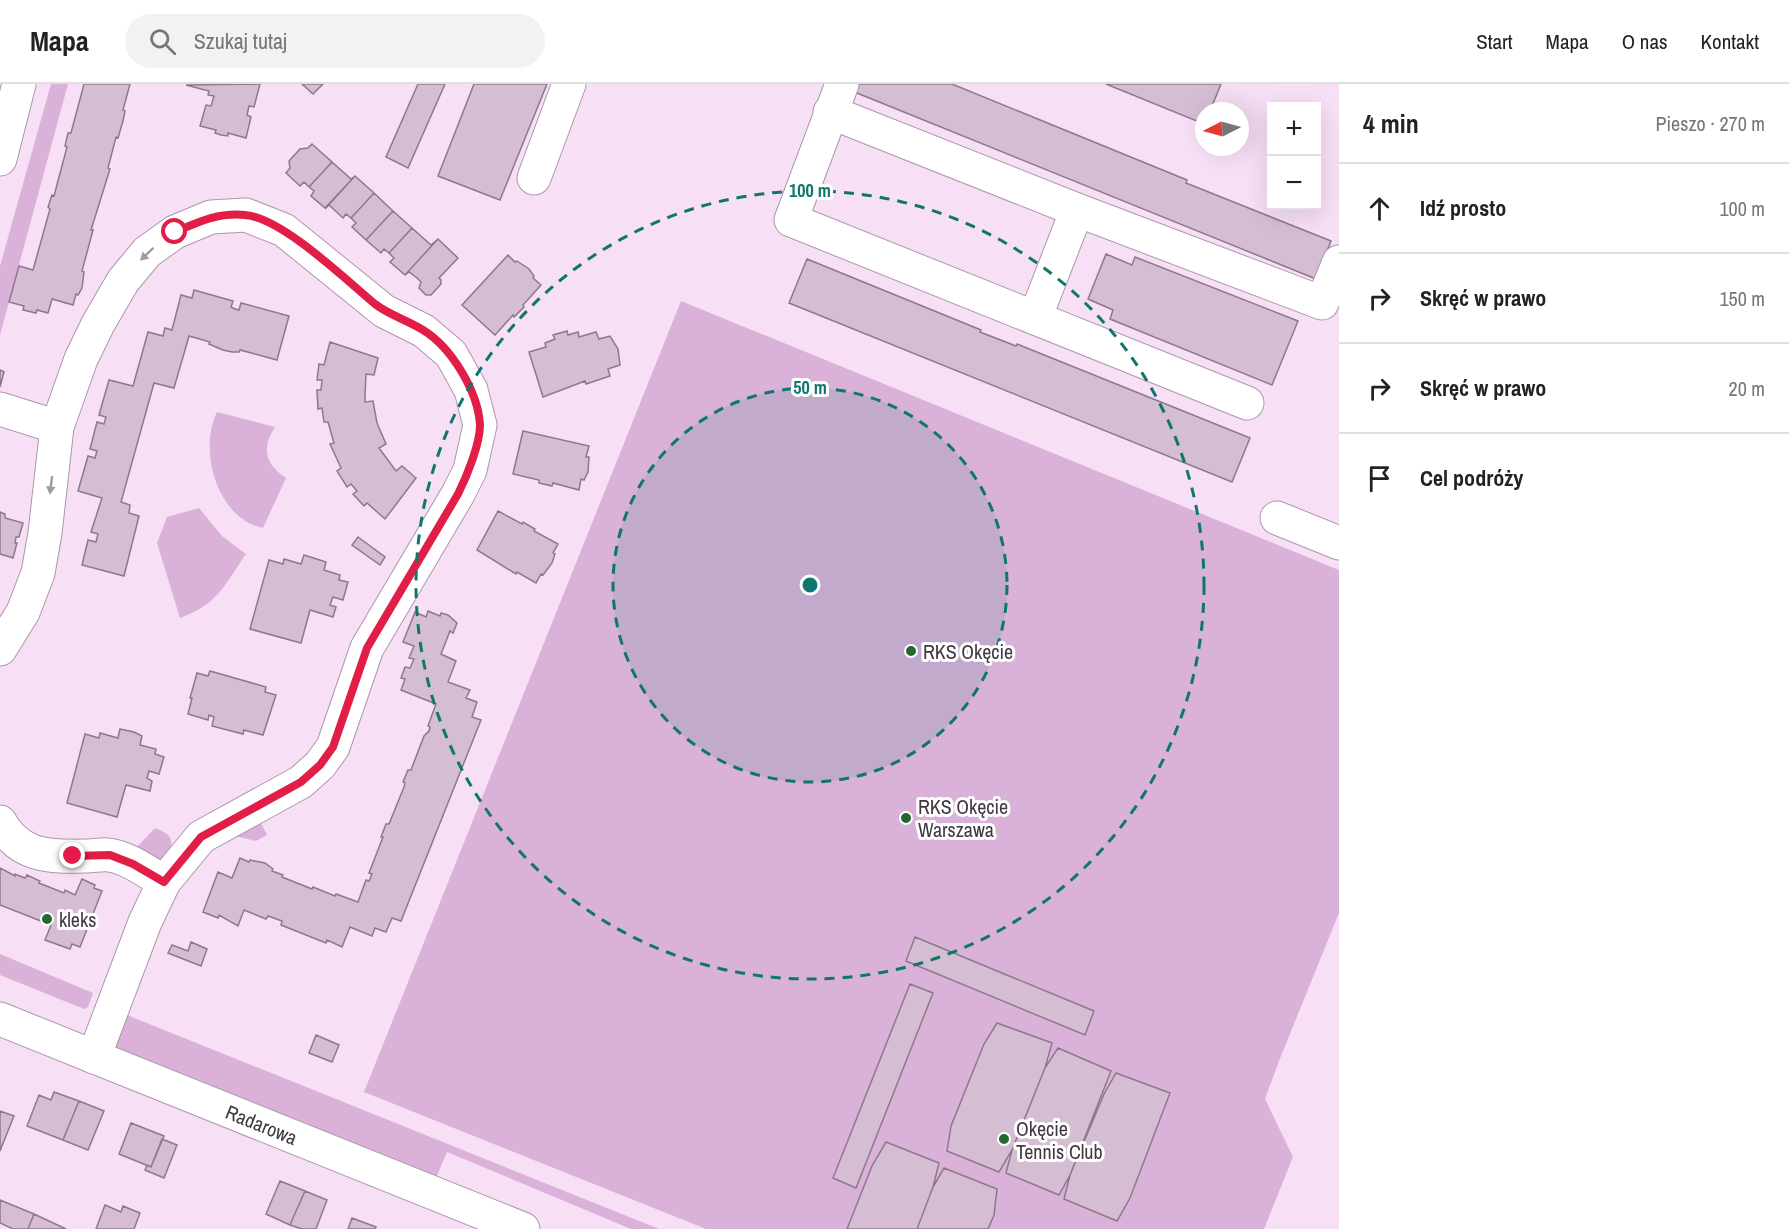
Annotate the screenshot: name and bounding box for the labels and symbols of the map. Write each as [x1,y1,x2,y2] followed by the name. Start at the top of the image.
[1195,102,1249,156] north arrow
[789,178,831,203] text: 100 m
[161,218,187,244] route start
[141,246,155,260] one-way arrow
[793,375,827,400] text: 50 m
[46,476,56,495] one-way arrow
[800,575,820,595] centre of rings
[923,638,1013,665] place label: RKS Okęcie
[904,644,918,658] marker: RKS Okęcie
[918,793,1008,843] place label: RKS Okęcie Warszawa
[899,811,913,825] marker: RKS Okęcie Warszawa
[59,842,85,868] route end
[59,906,96,933] place label: kleks
[40,912,54,926] marker: kleks
[222,1098,301,1151] street label: Radarowa
[1016,1115,1103,1165] place label: Okęcie Tennis Club
[997,1132,1011,1146] marker: Okęcie Tennis Club

